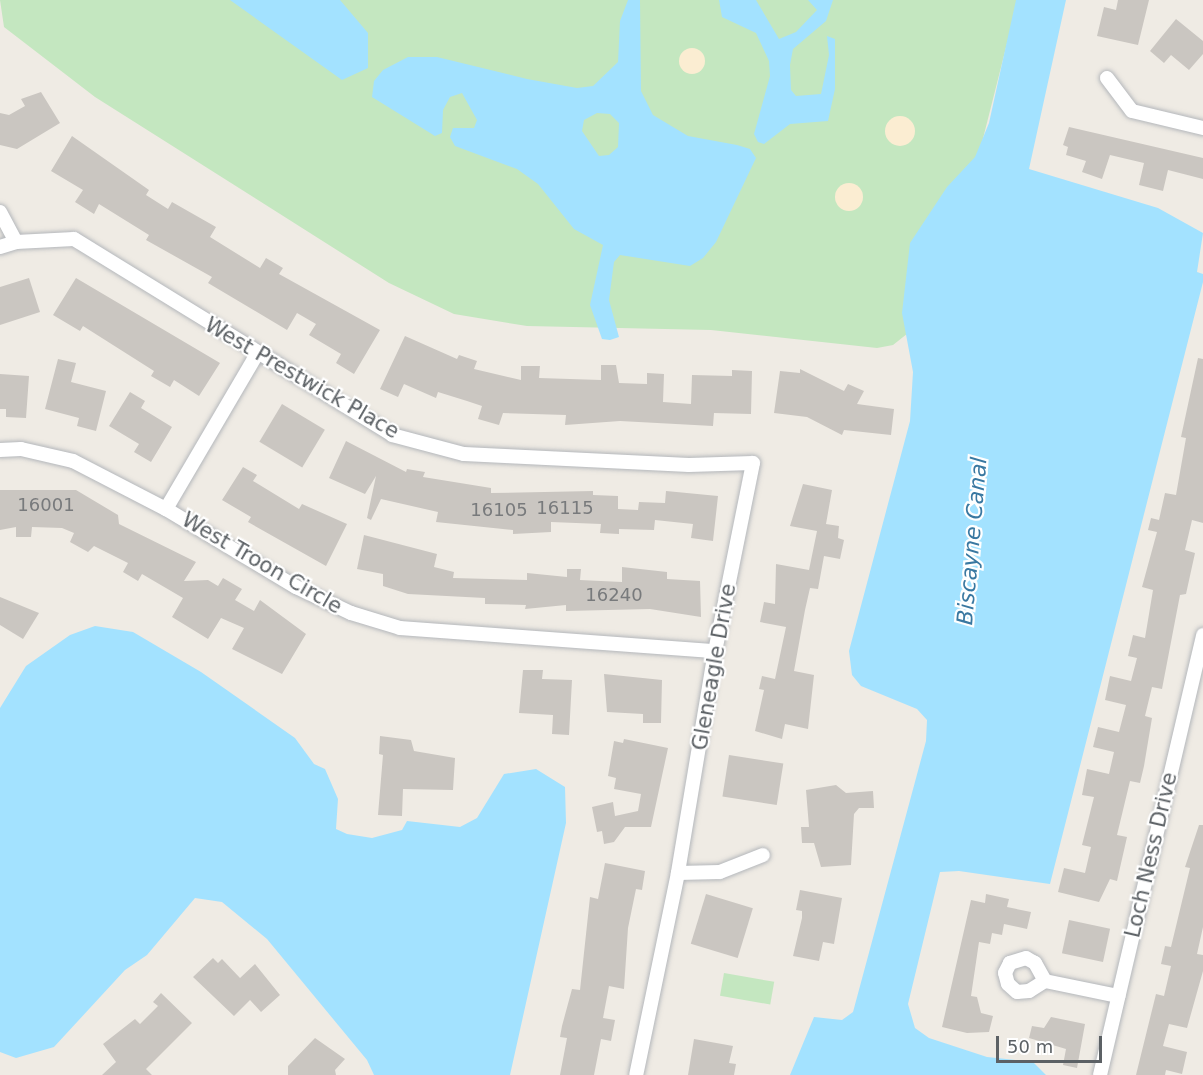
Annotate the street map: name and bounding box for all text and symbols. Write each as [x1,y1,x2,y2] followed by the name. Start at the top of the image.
[200,312,404,444] street label: West Prestwick Place
[952,456,992,626] water label: Biscayne Canal
[17,494,75,516] house number: 16001
[536,497,594,519] house number: 16115
[470,499,528,521] house number: 16105
[177,507,347,619] street label: West Troon Circle
[687,582,741,752] street label: Gleneagle Drive
[585,584,643,606] house number: 16240
[1120,770,1182,940] street label: Loch Ness Drive
[999,1024,1106,1062] scale bar
[1007,1036,1053,1057] text: 50 m

